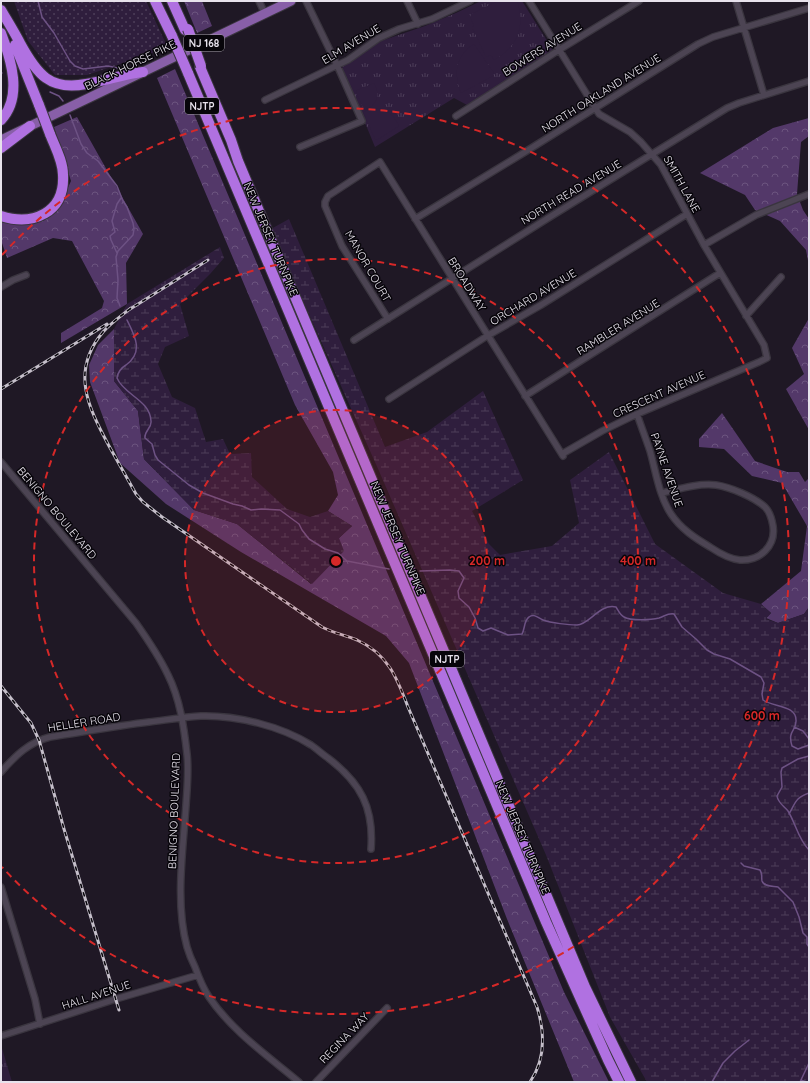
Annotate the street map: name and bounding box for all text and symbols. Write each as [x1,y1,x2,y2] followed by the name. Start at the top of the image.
[500,19,584,79] street label: BOWERS AVENUE
[319,21,383,67] street label: ELM AVENUE
[184,35,224,51] road number: NJ 168
[82,37,178,93] street label: BLACK HORSE PIKE
[539,51,663,135] street label: NORTH OAKLAND AVENUE
[185,98,219,114] road number: NJTP
[661,153,703,215] street label: SMITH LANE
[518,156,624,228] street label: NORTH READ AVENUE
[241,180,301,298] street label: NEW JERSEY TURNPIKE
[342,228,394,305] street label: MANOR COURT
[445,254,489,314] street label: BROADWAY
[487,266,579,328] street label: ORCHARD AVENUE
[574,296,662,358] street label: RAMBLER AVENUE
[611,367,707,421] street label: CRESCENT AVENUE
[648,431,686,509] street label: PAYNE AVENUE
[14,464,100,562] street label: BENIGNO BOULEVARD
[368,479,428,597] street label: NEW JERSEY TURNPIKE
[469,553,505,568] text: 200 m
[620,553,656,568] text: 400 m
[329,554,343,568] centre of rings
[430,651,464,667] road number: NJTP
[744,708,780,723] text: 600 m
[47,709,121,735] street label: HELLER ROAD
[165,753,183,869] street label: BENIGNO BOULEVARD
[493,778,553,896] street label: NEW JERSEY TURNPIKE
[60,977,132,1013] street label: HALL AVENUE
[316,1010,372,1066] street label: REGINA WAY

